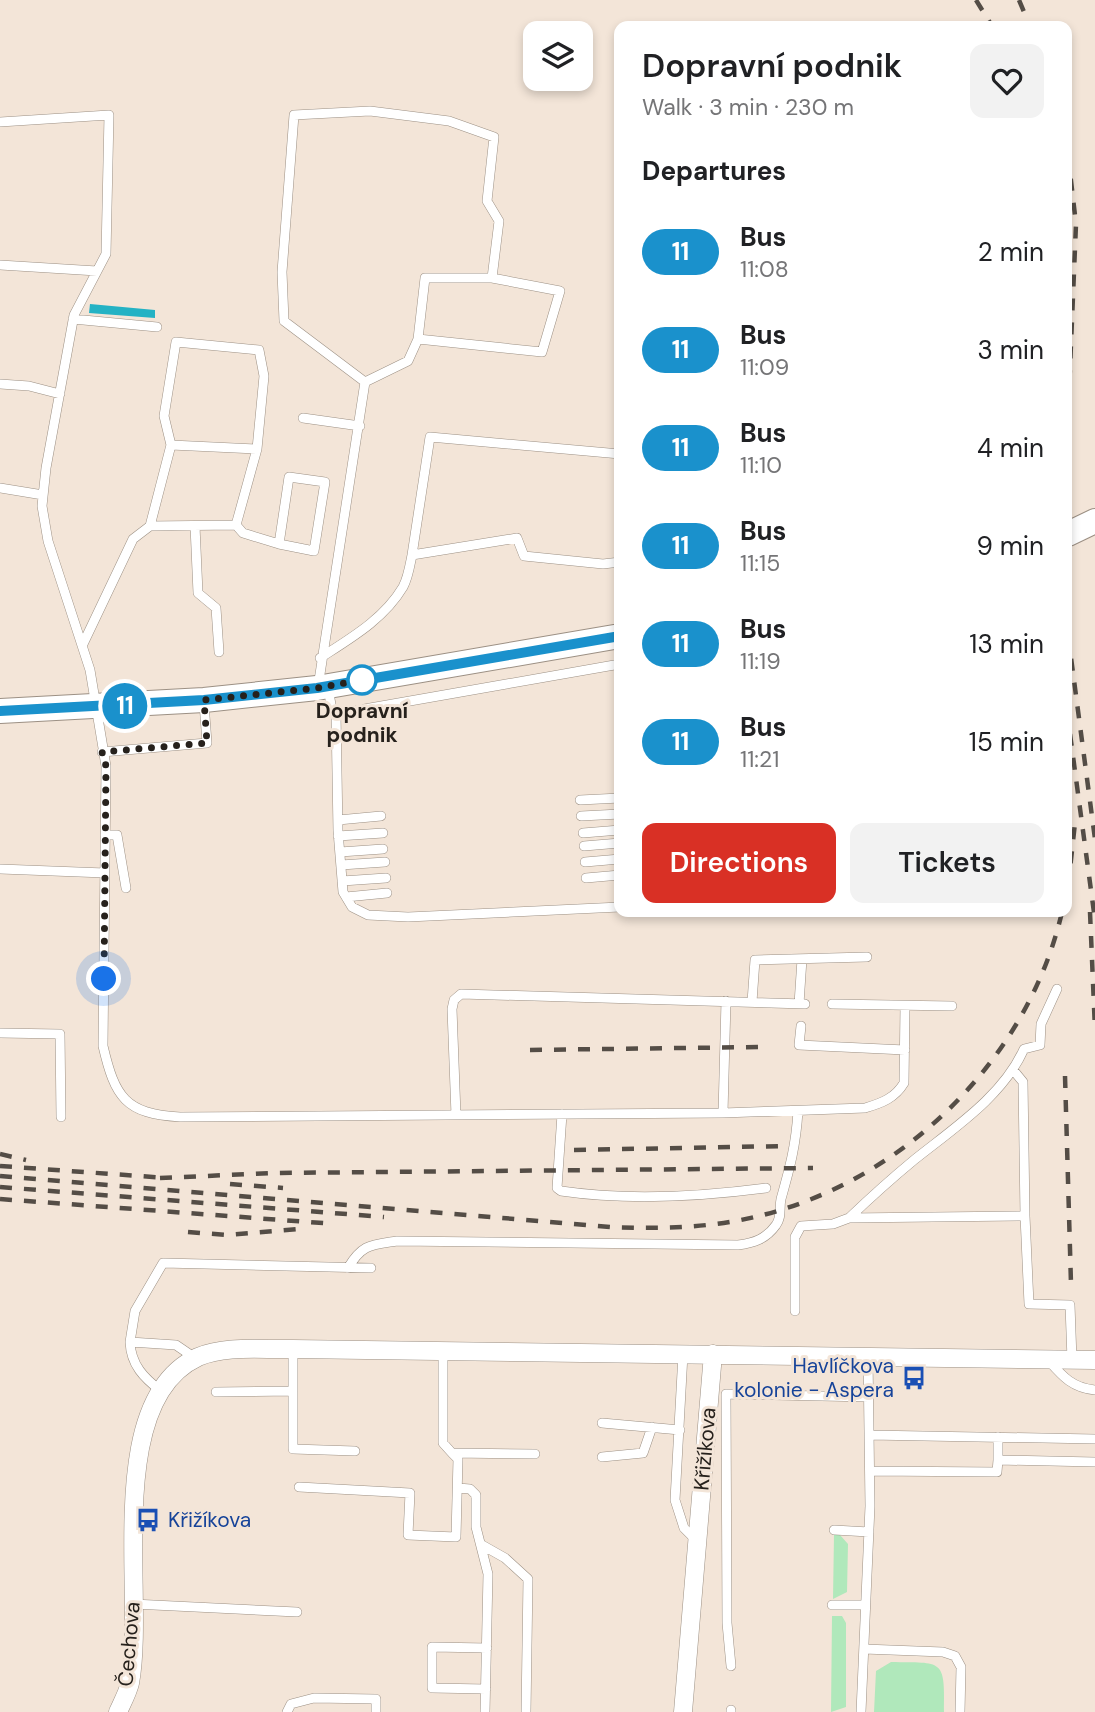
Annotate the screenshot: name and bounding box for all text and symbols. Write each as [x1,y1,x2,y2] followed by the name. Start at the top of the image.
[523,21,593,91] map controls
[523,21,593,91] button: layers
[642,44,902,87] text: Dopravní podnik
[970,44,1044,118] button: heart
[642,92,854,122] text: Walk · 3 min · 230 m
[642,154,786,188] text: Departures
[740,220,786,254] text: Bus
[978,235,1044,269] text: 2 min
[672,236,689,267] text: 11
[740,254,789,284] text: 11:08
[740,318,786,352] text: Bus
[977,333,1044,367] text: 3 min
[672,334,689,365] text: 11
[740,352,789,382] text: 11:09
[740,416,786,450] text: Bus
[977,431,1044,465] text: 4 min
[672,432,689,463] text: 11
[740,450,782,480] text: 11:10
[740,514,786,548] text: Bus
[976,529,1044,563] text: 9 min
[672,530,689,561] text: 11
[740,548,780,578] text: 11:15
[740,612,786,646] text: Bus
[969,627,1044,661] text: 13 min
[672,628,689,659] text: 11
[740,646,781,676] text: 11:19
[347,665,377,695] marker: Dopravní podnik
[94,683,156,729] line badge: 11
[116,690,134,721] text: 11
[316,697,409,749] place label: Dopravní podnik
[740,710,786,744] text: Bus
[969,725,1044,759] text: 15 min
[672,726,689,757] text: 11
[740,744,779,774] text: 11:21
[642,823,836,903] button: Directions
[850,823,1044,903] button: Tickets
[86,961,121,996] your location
[734,1352,894,1404] place label: Havlíčkova kolonie - Aspera
[900,1364,928,1392] bus stop icon: Havlíčkova kolonie - Aspera
[687,1406,723,1492] street label: Křižíkova
[134,1506,162,1534] bus stop icon: Křižíkova
[168,1506,251,1534] place label: Křižíkova
[111,1600,147,1688] street label: Čechova

